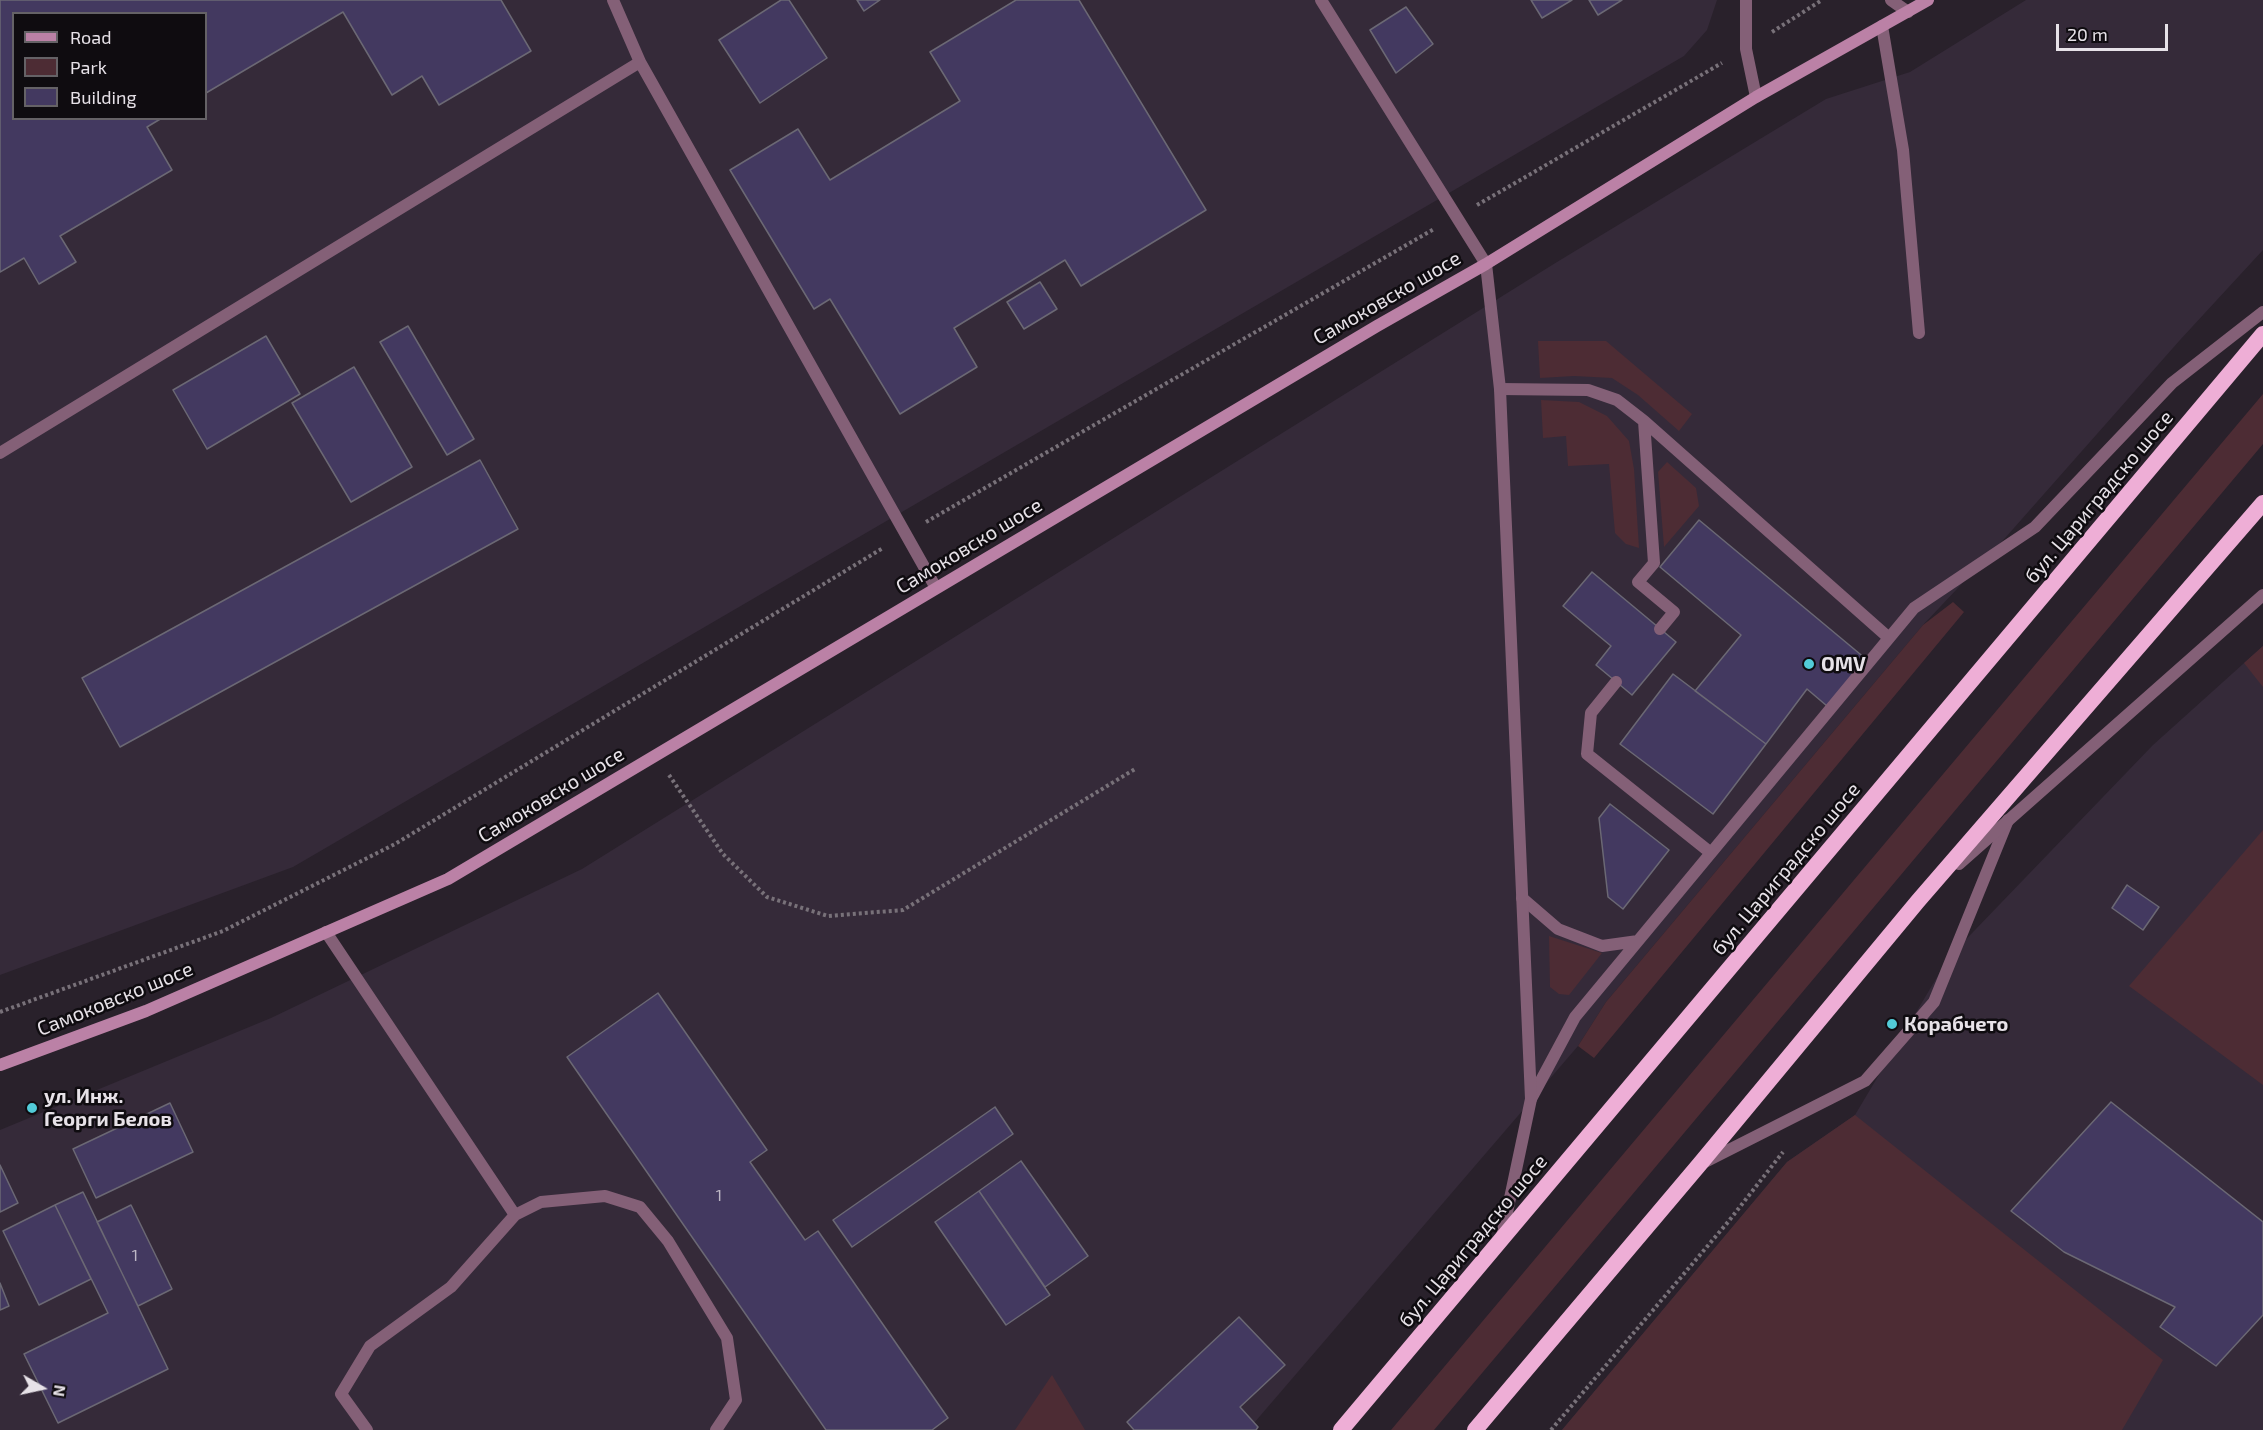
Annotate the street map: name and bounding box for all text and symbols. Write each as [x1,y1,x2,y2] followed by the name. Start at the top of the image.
[12,12,207,120] legend
[2059,12,2172,50] scale bar
[2067,23,2108,45] text: 20 m
[70,26,111,48] text: Road
[70,56,107,78] text: Park
[70,86,137,108] text: Building
[1309,246,1465,350] street label: Самоковско шосе
[2020,406,2178,588] street label: бул. Цариградско шосе
[892,493,1046,599] street label: Самоковско шосе
[1821,652,1866,676] place label: OMV
[1802,657,1816,671] marker: OMV
[474,742,628,848] street label: Самоковско шосе
[1707,778,1865,960] street label: бул. Цариградско шосе
[33,957,197,1041] street label: Самоковско шосе
[1904,1012,2008,1036] place label: Корабчето
[1885,1017,1899,1031] marker: Корабчето
[44,1084,172,1131] place label: ул. Инж. Георги Белов
[25,1101,39,1115] marker: ул. Инж. Георги Белов
[1394,1150,1552,1332] street label: бул. Цариградско шосе
[716,1186,722,1206] house number: 1
[132,1246,138,1266] house number: 1
[12,1358,72,1418] north arrow
[50,1384,71,1398] text: N

